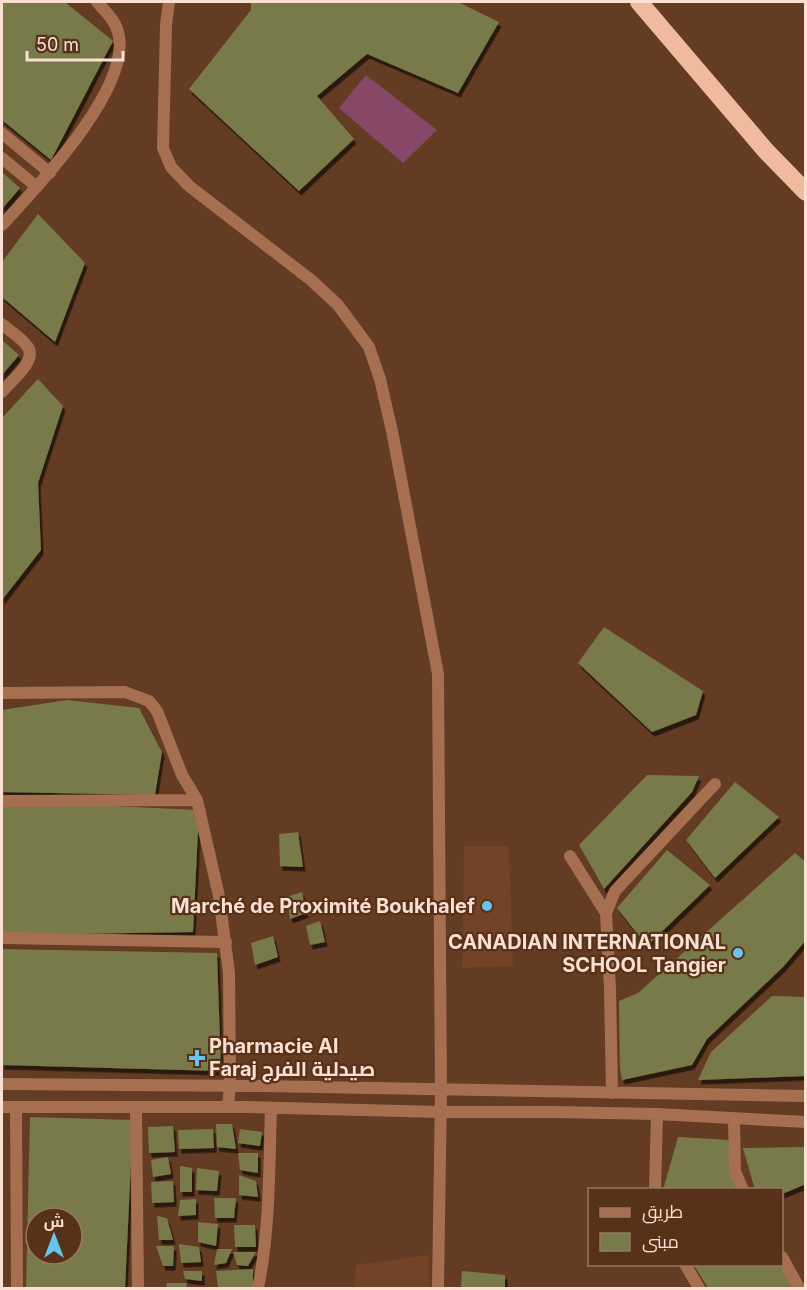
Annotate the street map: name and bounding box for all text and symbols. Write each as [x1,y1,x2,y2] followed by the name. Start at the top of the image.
[27,24,123,62] scale bar
[36,34,79,55] text: 50 m
[171,894,475,918] place label: Marché de Proximité Boukhalef
[480,899,494,913] marker: Marché de Proximité Boukhalef
[448,930,726,977] place label: CANADIAN INTERNATIONAL SCHOOL Tangier
[731,946,745,960] marker: CANADIAN INTERNATIONAL SCHOOL Tangier
[209,1034,375,1083] place label: Pharmacie Al Faraj صيدلية الفرج
[190,1051,204,1065] marker: Pharmacie Al Faraj صيدلية الفرج
[588,1188,783,1266] legend
[642,1201,683,1224] text: طريق
[24,1206,84,1266] north arrow
[44,1211,64,1231] text: ش
[642,1231,679,1253] text: مبنى

